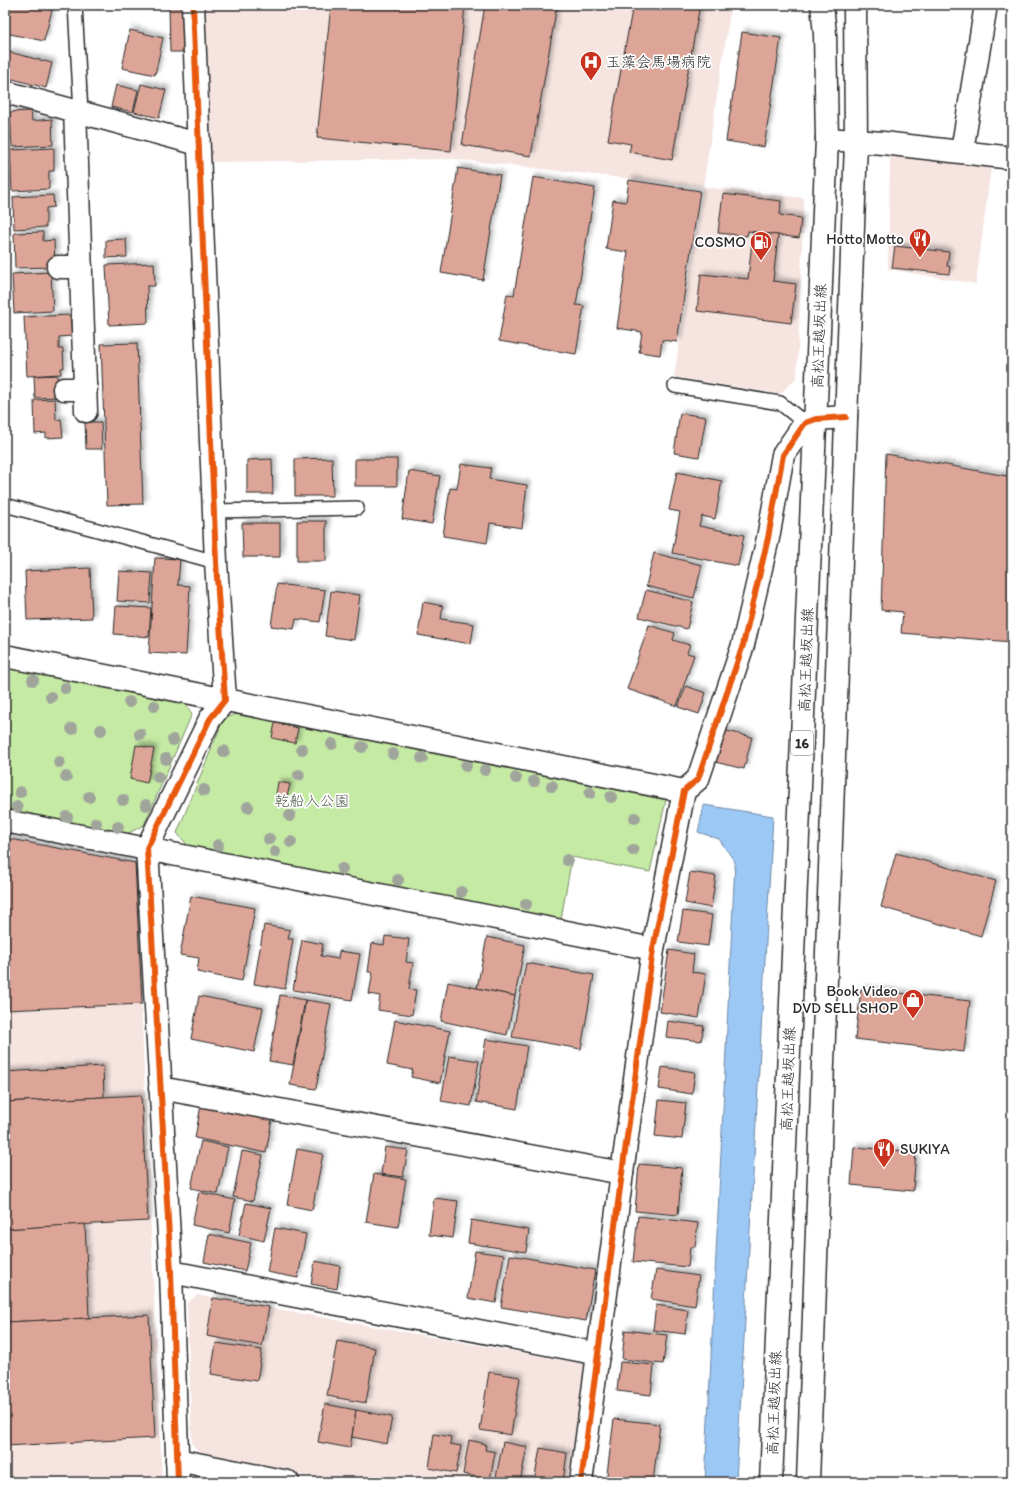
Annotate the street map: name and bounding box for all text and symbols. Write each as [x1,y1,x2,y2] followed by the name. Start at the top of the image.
[578,49,604,82] hospital icon: 玉藻会馬場病院
[606,53,711,71] place label: 玉藻会馬場病院
[907,226,933,259] restaurant icon: Hotto Motto
[748,229,774,262] fuel station icon: COSMO
[826,230,904,248] place label: Hotto Motto
[695,233,746,251] place label: COSMO
[808,283,830,389] street label: 高松王越坂出線
[795,607,817,713] street label: 高松王越坂出線
[791,731,813,755] road number: 16
[274,792,350,810] park label: 乾船入公園
[792,982,898,1017] place label: Book Video DVD SELL SHOP
[900,987,926,1020] shop icon: Book Video DVD SELL SHOP
[777,1026,799,1132] street label: 高松王越坂出線
[871,1136,897,1169] restaurant icon: SUKIYA
[900,1140,950,1158] place label: SUKIYA
[763,1350,785,1456] street label: 高松王越坂出線

